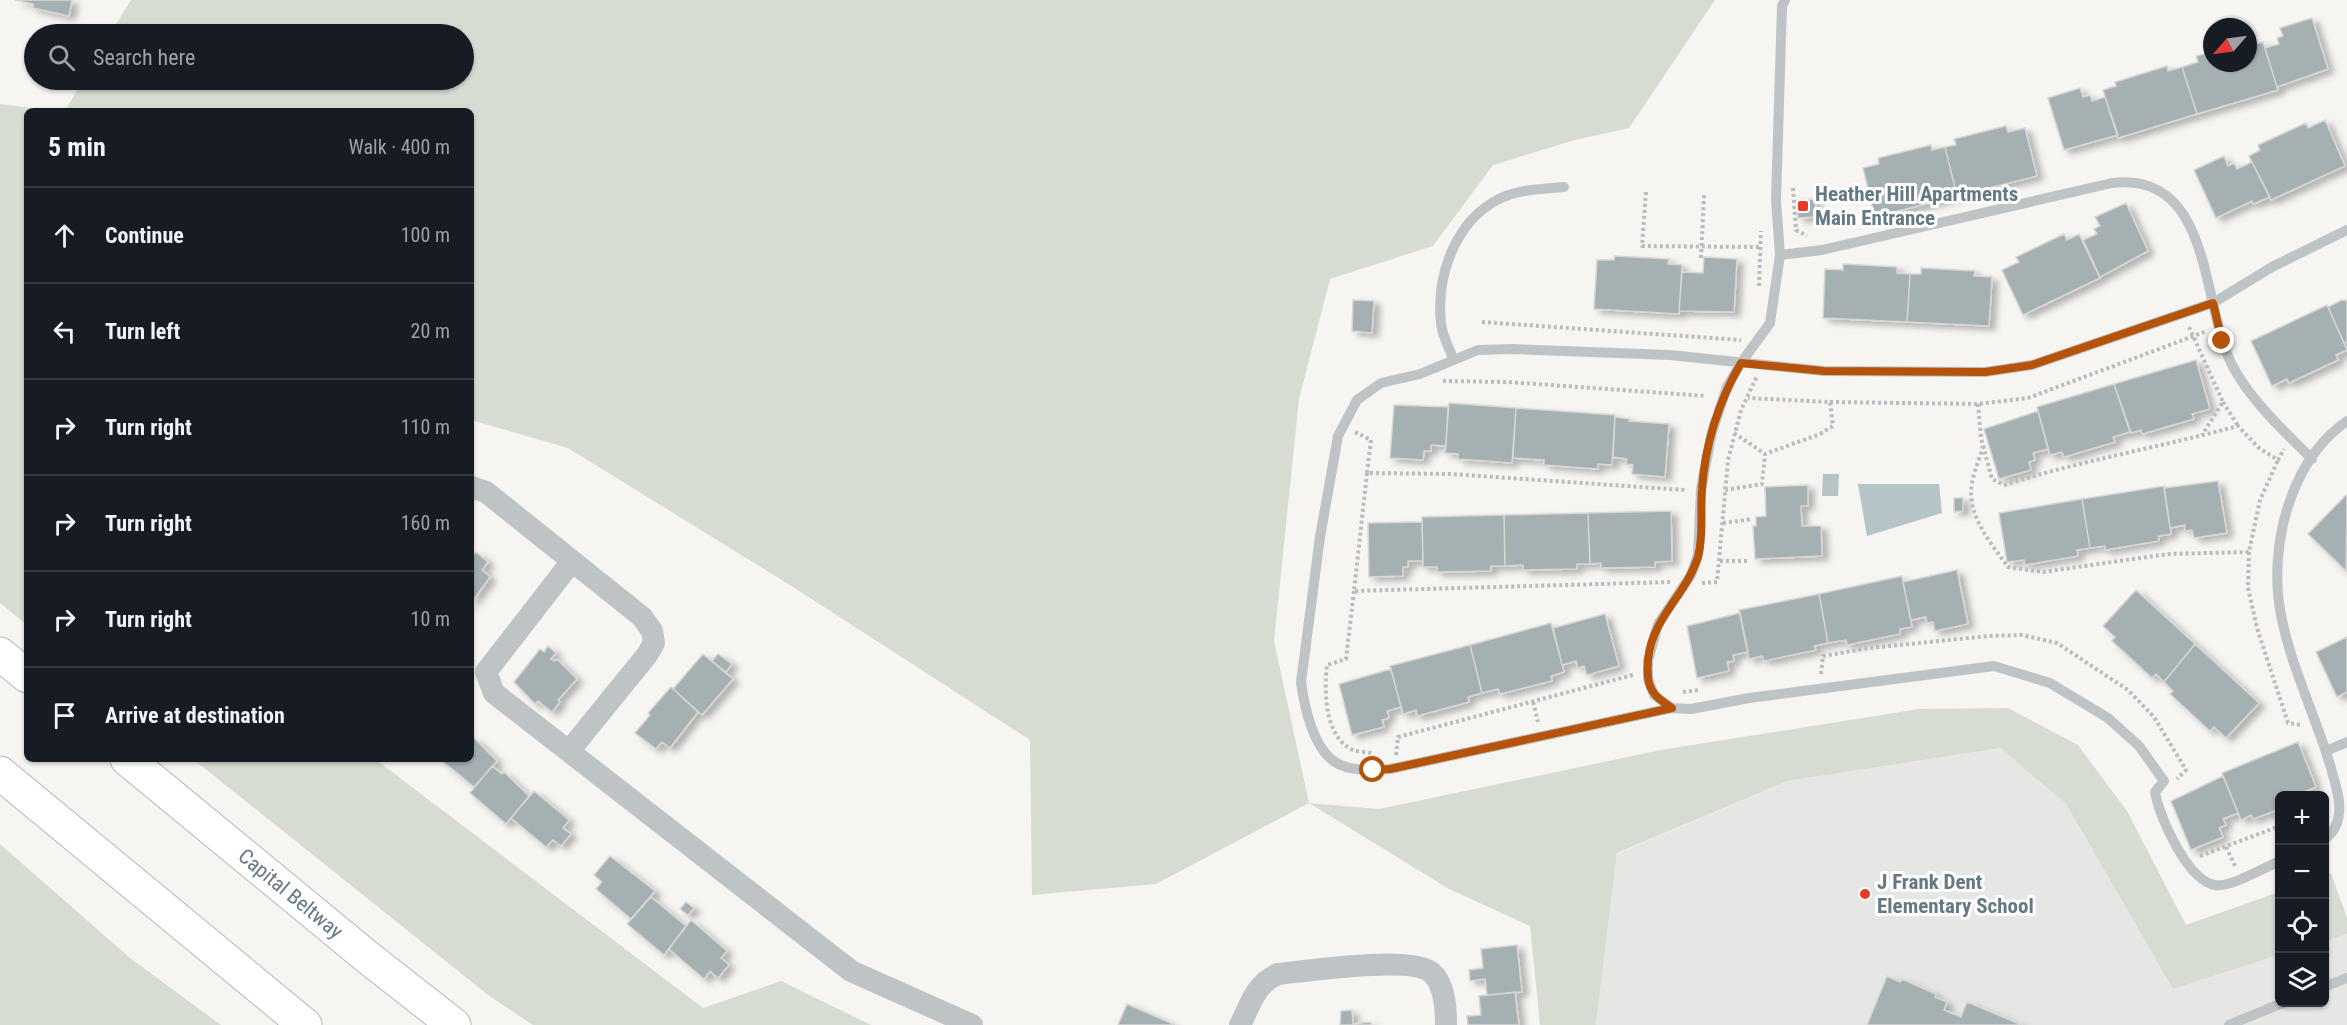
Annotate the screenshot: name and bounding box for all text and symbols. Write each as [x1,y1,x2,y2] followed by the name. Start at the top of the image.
[2203,18,2257,72] north arrow
[24,24,474,90] search box
[45,41,78,74] icon: search
[93,45,195,70] text: Search here
[48,132,106,162] text: 5 min
[349,135,450,159] text: Walk · 400 m
[1815,182,2018,230] place label: Heather Hill Apartments Main Entrance
[1796,199,1810,213] marker: Heather Hill Apartments Main Entrance
[48,219,81,252] icon: ahead
[105,223,184,248] text: Continue
[401,223,450,247] text: 100 m
[48,315,81,348] icon: left
[105,319,180,344] text: Turn left
[411,319,450,343] text: 20 m
[2208,327,2234,353] route end
[48,411,81,444] icon: right
[105,415,192,440] text: Turn right
[401,415,450,439] text: 110 m
[48,507,81,540] icon: right
[105,511,192,536] text: Turn right
[401,511,450,535] text: 160 m
[48,603,81,636] icon: right
[105,607,192,632] text: Turn right
[411,607,450,631] text: 10 m
[48,699,81,732] icon: arrive
[105,703,285,728] text: Arrive at destination
[1359,756,1385,782] route start
[2275,791,2329,1007] map controls
[2275,791,2329,845] button: +
[234,844,348,944] street label: Capital Beltway
[2275,845,2329,899] button: −
[1877,870,2034,918] place label: J Frank Dent Elementary School
[1858,887,1872,901] marker: J Frank Dent Elementary School
[2275,899,2329,953] button: locate
[2275,953,2329,1007] button: layers

